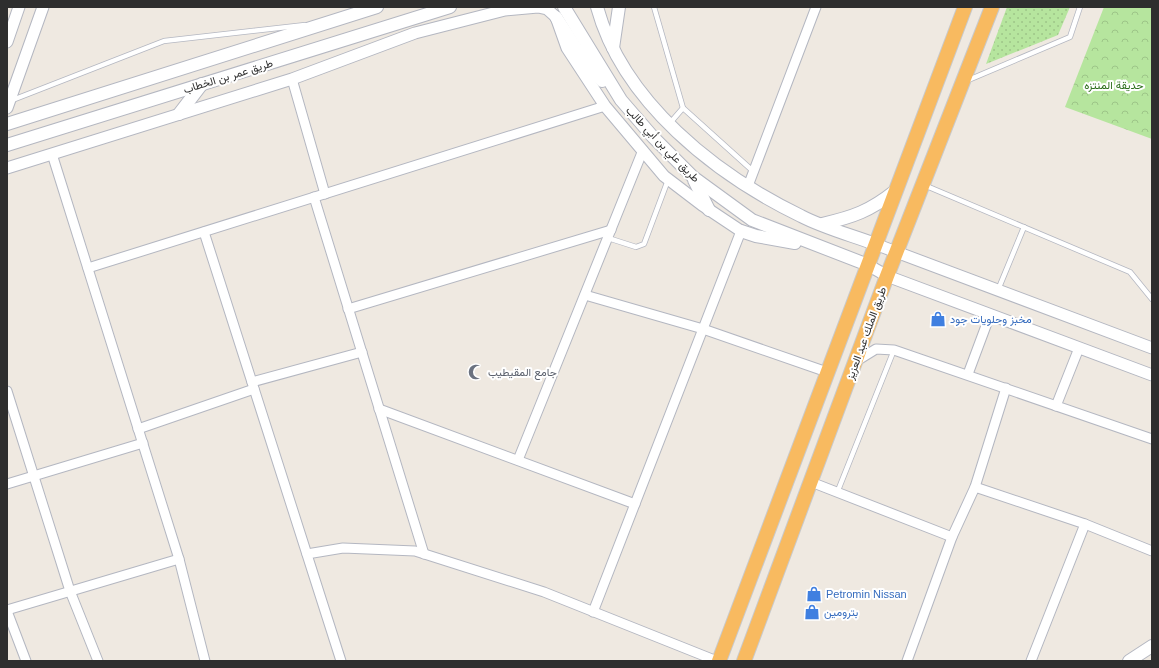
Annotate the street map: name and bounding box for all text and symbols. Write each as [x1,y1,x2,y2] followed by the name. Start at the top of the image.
[182,57,275,96] street label: طريق عمر بن الخطاب
[1084,79,1144,92] park label: حديقة المنتزه
[621,104,702,187] street label: طريق علي بن أبي طالب
[843,285,889,382] street label: طريق الملك عبد العزيز
[929,310,947,328] shop icon: مخبز وحلويات جود
[950,313,1032,326] place label: مخبز وحلويات جود
[467,363,485,381] mosque icon: جامع المقيطيب
[488,366,557,380] place label: جامع المقيطيب
[805,585,823,603] shop icon: Petromin Nissan
[826,588,907,600] place label: Petromin Nissan
[803,603,821,621] shop icon: بترومين
[824,606,858,619] place label: بترومين

